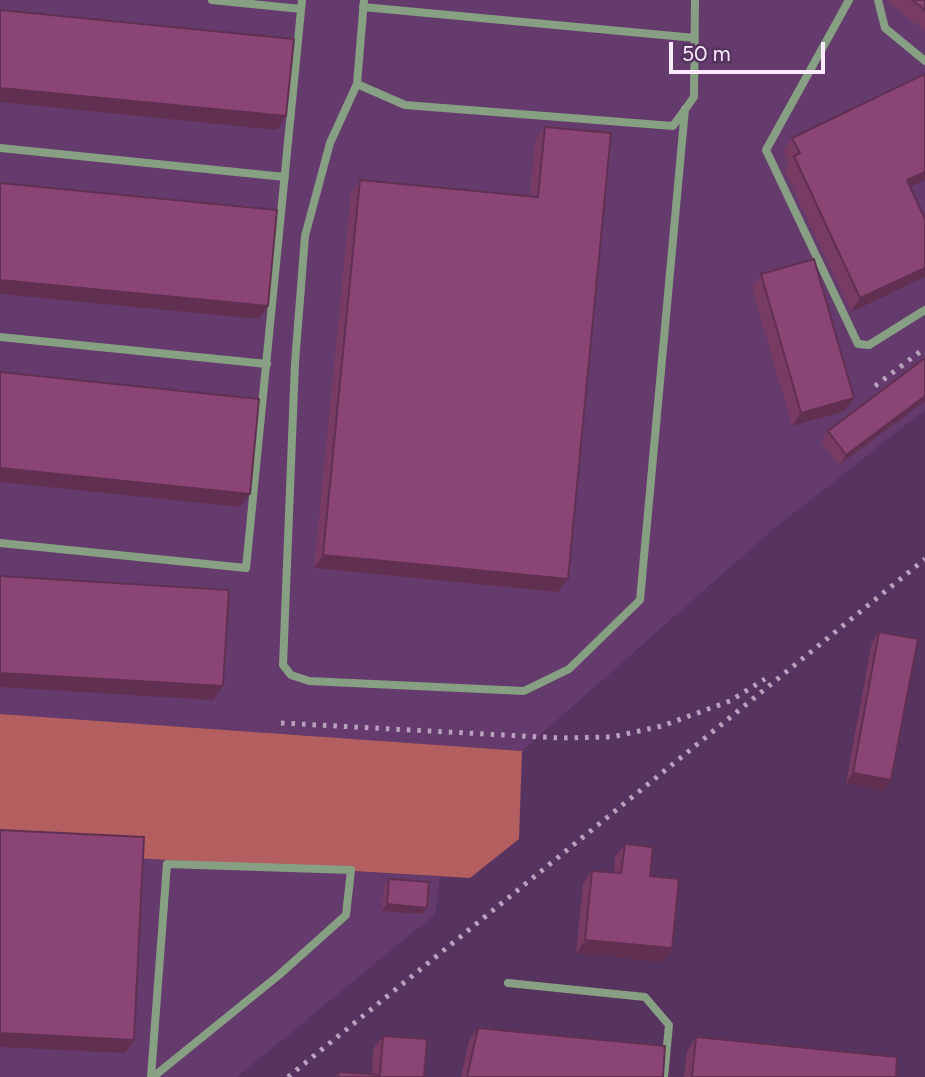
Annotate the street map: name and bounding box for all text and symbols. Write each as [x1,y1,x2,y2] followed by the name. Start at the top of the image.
[673,28,829,72] scale bar
[682,41,731,66] text: 50 m

